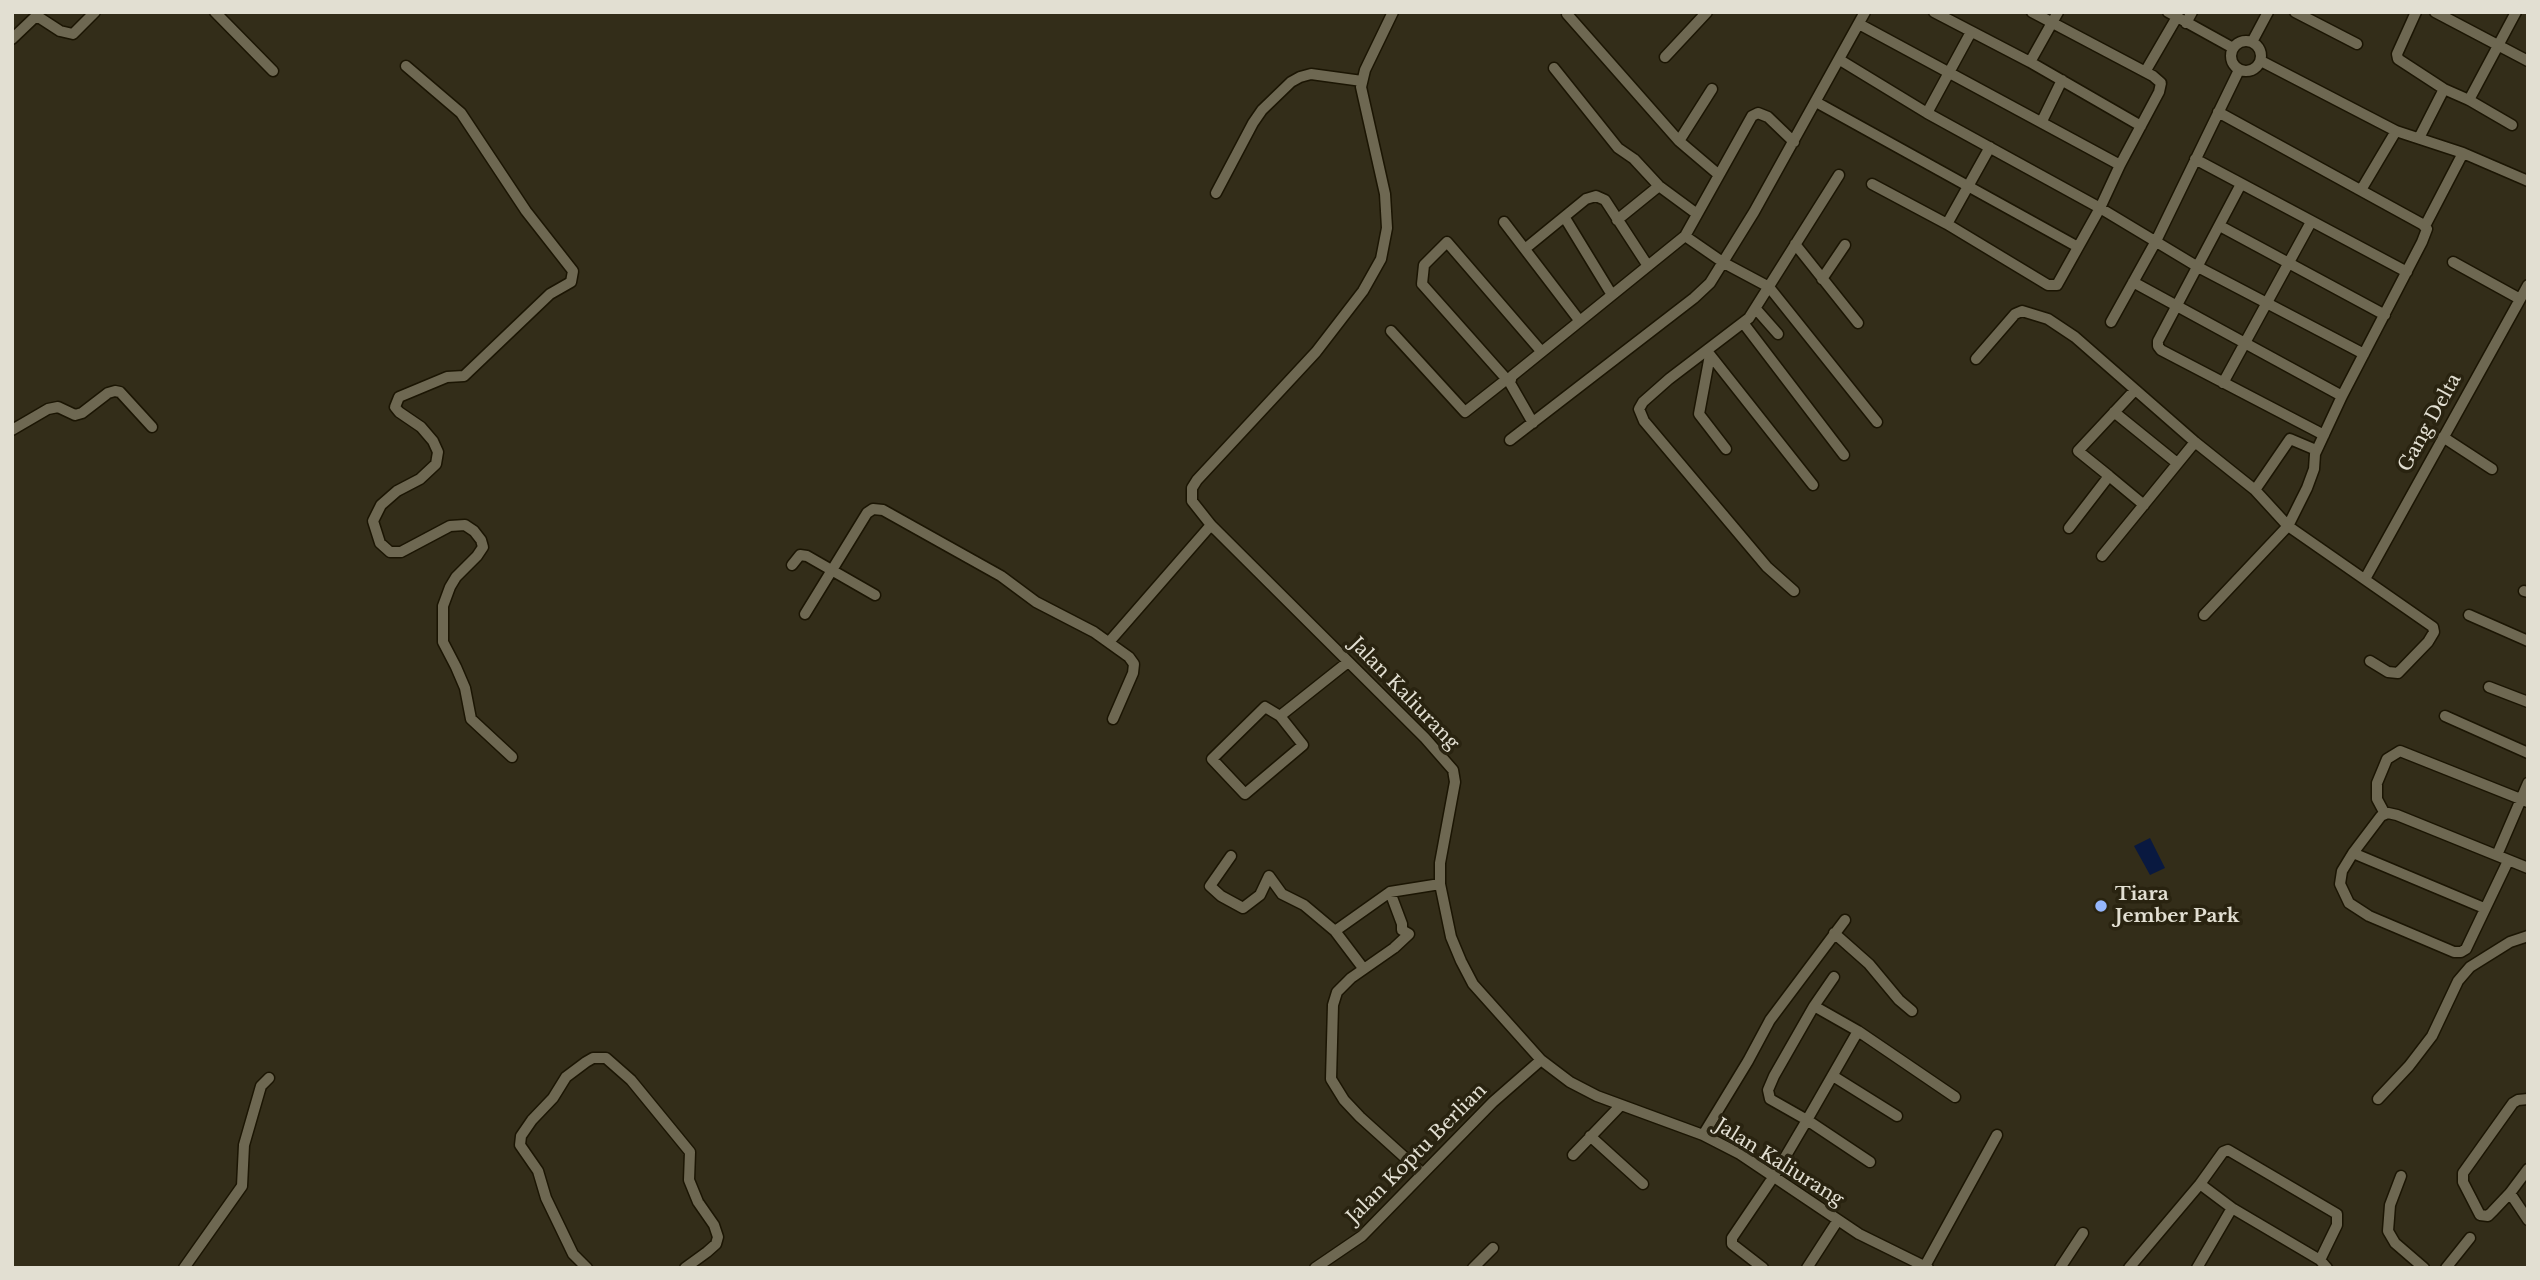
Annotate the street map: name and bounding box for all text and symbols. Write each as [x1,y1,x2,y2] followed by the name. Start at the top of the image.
[2394,370,2466,476] street label: Gang Delta
[1345,633,1463,755] street label: Jalan Kaliurang
[2115,884,2239,928] place label: Tiara Jember Park
[2093,898,2109,914] marker: Tiara Jember Park
[1342,1079,1492,1229] street label: Jalan Koptu Berlian
[1710,1114,1848,1212] street label: Jalan Kaliurang

